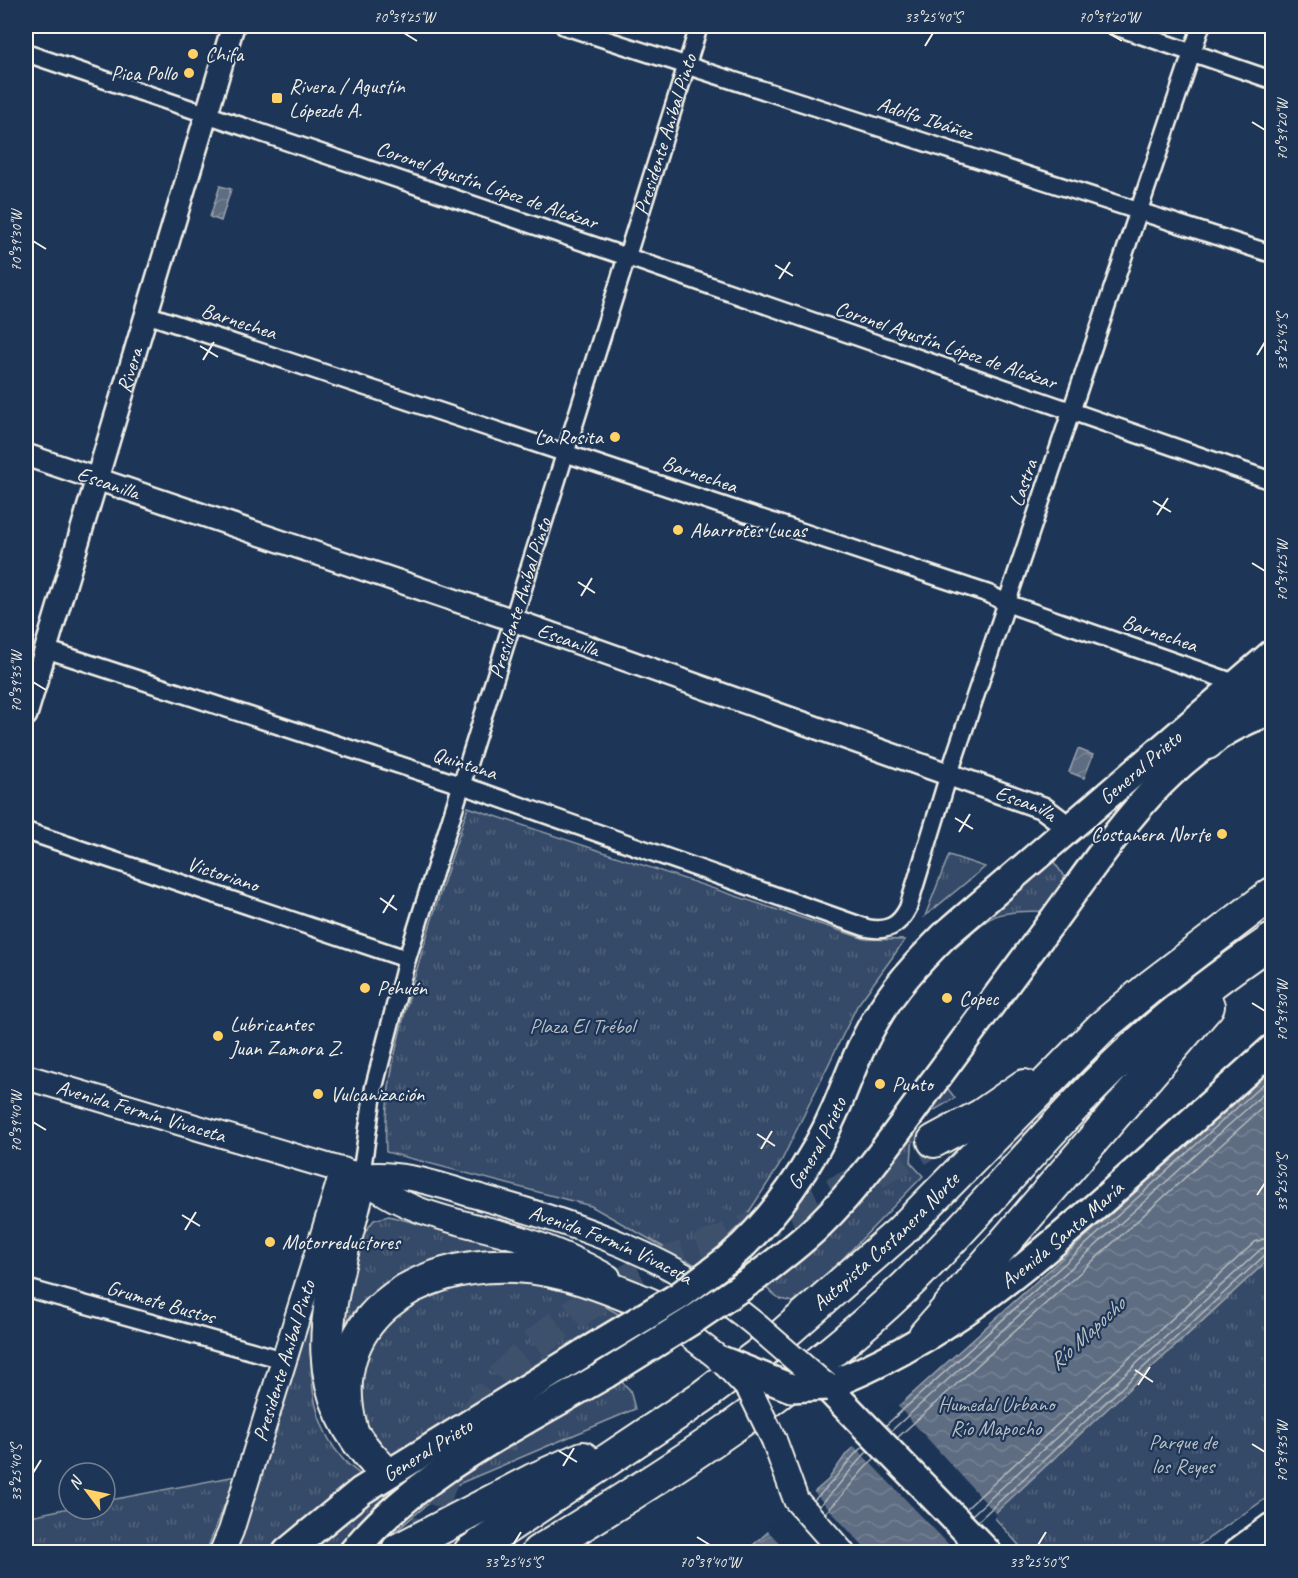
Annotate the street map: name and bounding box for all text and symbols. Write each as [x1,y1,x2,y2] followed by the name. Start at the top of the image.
[374,8,438,27] text: 70°39'25"W
[904,8,964,27] text: 33°25'40"S
[1079,8,1143,27] text: 70°39'20"W
[205,41,245,67] place label: Chifa
[186,47,200,61] marker: Chifa
[628,50,703,218] street label: Presidente Aníbal Pinto
[111,60,179,86] place label: Pica Pollo
[182,66,196,80] marker: Pica Pollo
[289,73,405,123] place label: Rivera / Agustín Lópezde A.
[874,90,978,146] street label: Adolfo Ibáñez
[270,91,284,105] marker: Rivera / Agustín Lópezde A.
[1273,96,1292,160] text: 70°39'20"W
[373,135,603,236] street label: Coronel Agustín López de Alcázar
[7,207,26,271] text: 70°39'30"W
[832,295,1062,396] street label: Coronel Agustín López de Alcázar
[198,297,282,346] street label: Barnechea
[1273,311,1292,371] text: 33°25'45"S
[111,342,149,396] street label: Rivera
[535,424,605,450] place label: La Rosita
[608,430,622,444] marker: La Rosita
[659,449,743,500] street label: Barnechea
[1003,454,1044,510] street label: Lastra
[74,460,145,506] street label: Escanilla
[483,513,558,682] street label: Presidente Aníbal Pinto
[690,517,808,543] place label: Abarrotes Lucas
[671,523,685,537] marker: Abarrotes Lucas
[1273,537,1292,601] text: 70°39'25"W
[1119,608,1203,659] street label: Barnechea
[534,617,605,663] street label: Escanilla
[7,648,26,712] text: 70°39'35"W
[1093,724,1188,810] street label: General Prieto
[430,740,502,786] street label: Quintana
[992,779,1064,828] street label: Escanilla
[1091,821,1211,847] place label: Costanera Norte
[1215,827,1229,841] marker: Costanera Norte
[184,850,264,899] street label: Victoriano
[377,975,427,1001] place label: Pehuén
[1273,977,1292,1041] text: 70°39'30"W
[358,981,372,995] marker: Pehuén
[959,985,1000,1011] place label: Copec
[940,991,954,1005] marker: Copec
[229,1011,344,1061] place label: Lubricantes Juan Zamora Z.
[530,1013,638,1039] park label: Plaza El Trébol
[211,1029,225,1043] marker: Lubricantes Juan Zamora Z.
[892,1071,935,1097] place label: Punto
[53,1074,230,1149] street label: Avenida Fermín Vivaceta
[873,1077,887,1091] marker: Punto
[330,1081,425,1107] place label: Vulcanización
[311,1087,325,1101] marker: Vulcanización
[7,1088,26,1152] text: 70°39'40"W
[781,1092,853,1194] street label: General Prieto
[1273,1152,1292,1212] text: 33°25'50"S
[807,1165,966,1316] street label: Autopista Costanera Norte
[995,1174,1130,1294] street label: Avenida Santa María
[526,1199,699,1291] street label: Avenida Fermín Vivaceta
[282,1229,402,1255] place label: Motorreductores
[263,1235,277,1249] marker: Motorreductores
[104,1274,220,1330] street label: Grumete Bustos
[247,1276,321,1444] street label: Presidente Aníbal Pinto
[1042,1289,1133,1376] water label: Río Mapocho
[938,1391,1057,1441] park label: Humedal Urbano Río Mapocho
[378,1412,478,1487] street label: General Prieto
[1273,1418,1292,1482] text: 70°39'35"W
[1149,1429,1219,1479] park label: Parque de los Reyes
[7,1442,26,1502] text: 33°25'40"S
[57,1461,117,1521] north arrow
[64,1471,88,1493] text: N
[484,1553,544,1572] text: 33°25'45"S
[680,1553,744,1572] text: 70°39'40"W
[1009,1553,1069,1572] text: 33°25'50"S

